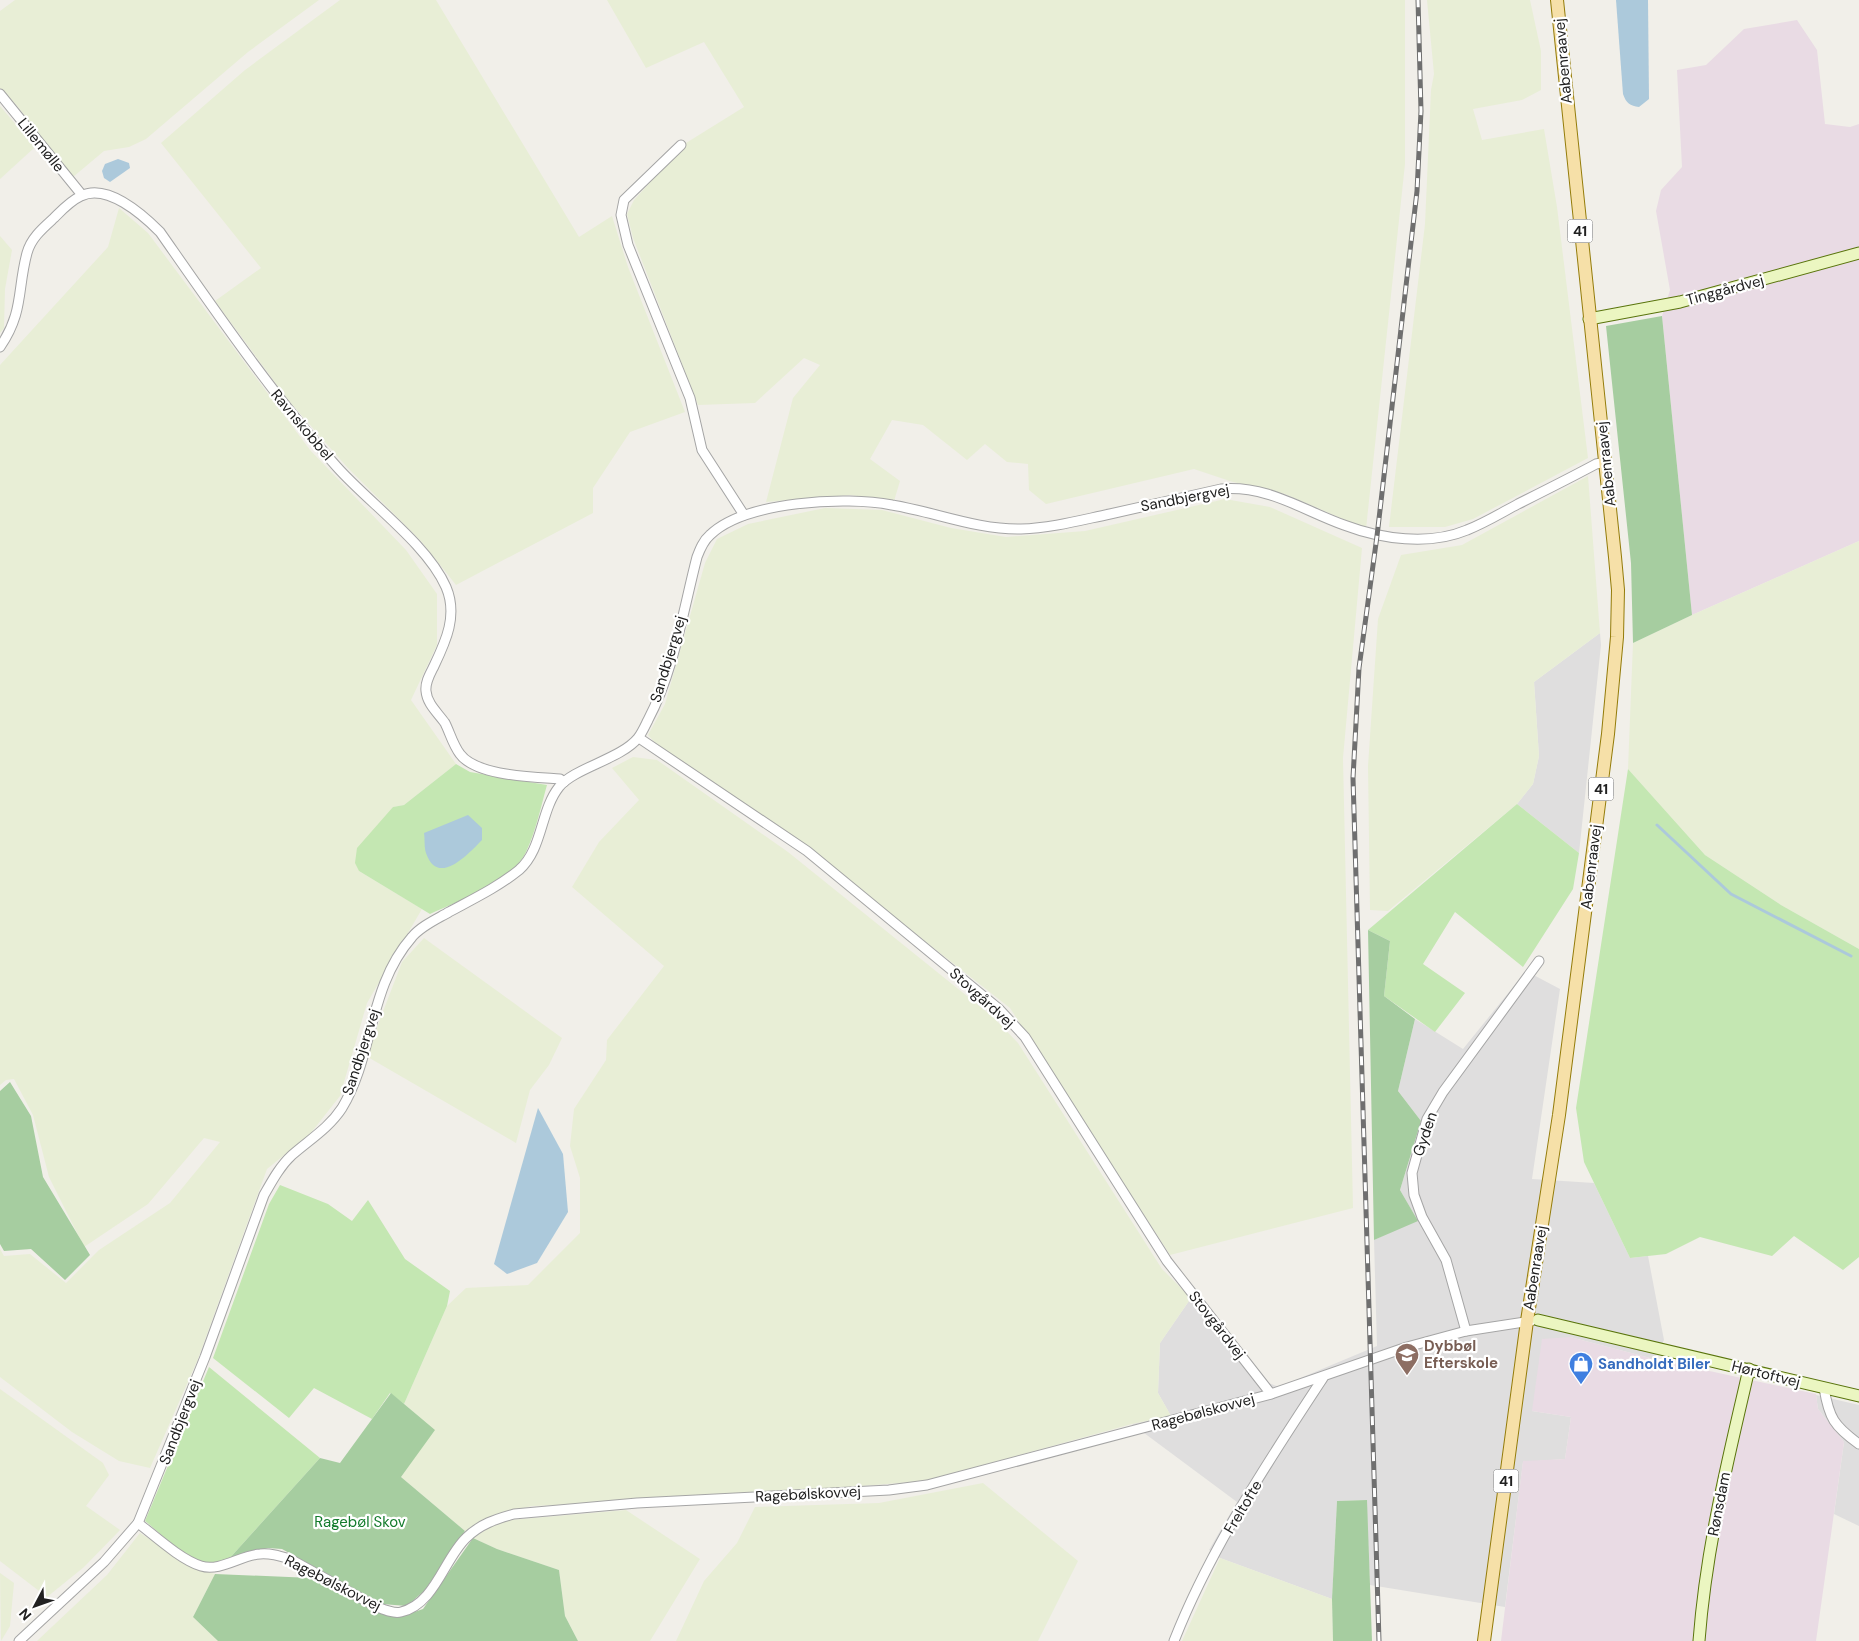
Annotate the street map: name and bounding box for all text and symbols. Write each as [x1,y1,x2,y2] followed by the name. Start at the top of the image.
[1549,17,1577,105] street label: Aabenraavej
[13,114,69,176] street label: Lillemølle
[1568,220,1592,242] road number: 41
[1684,270,1766,310] street label: Tinggårdvej
[266,385,338,465] street label: Ravnskobbel
[1592,420,1620,508] street label: Aabenraavej
[1139,480,1231,516] street label: Sandbjergvej
[645,613,691,705] street label: Sandbjergvej
[1588,778,1614,801] road number: 41
[1576,823,1606,911] street label: Aabenraavej
[945,963,1019,1033] street label: Stovgårdvej
[338,1006,384,1098] street label: Sandbjergvej
[1408,1109,1442,1159] street label: Gyden
[1518,1224,1552,1312] street label: Aabenraavej
[1184,1287,1250,1363] street label: Stovgårdvej
[1424,1336,1498,1373] place label: Dybbøl Efterskole
[1394,1342,1420,1376] school or university icon: Dybbøl Efterskole
[1568,1351,1594,1385] shop icon: Sandholdt Biler
[1598,1354,1710,1374] place label: Sandholdt Biler
[1730,1356,1802,1392] street label: Hørtoftvej
[155,1376,205,1468] street label: Sandbjergvej
[1149,1389,1257,1435] street label: Ragebølskovvej
[1494,1470,1518,1492] road number: 41
[1703,1470,1735,1538] street label: Rønsdam
[1219,1477,1267,1537] street label: Freltofte
[755,1481,861,1507] street label: Ragebølskovvej
[314,1512,406,1532] park label: Ragebøl Skov
[281,1550,385,1616] street label: Ragebølskovvej
[10,1581,60,1631] north arrow
[15,1605,35,1624] text: N

